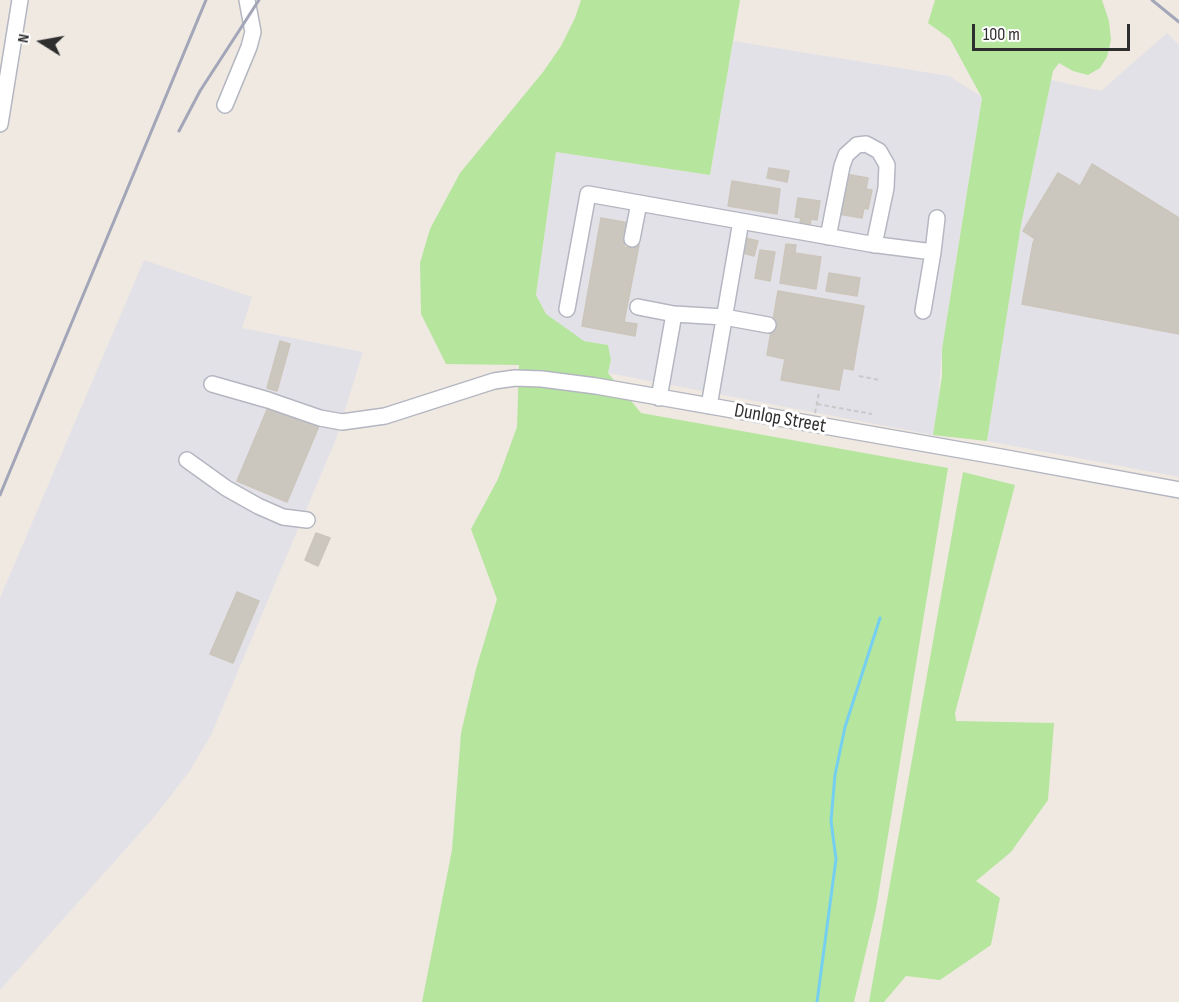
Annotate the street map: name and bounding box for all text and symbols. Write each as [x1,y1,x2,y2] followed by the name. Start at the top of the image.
[12,12,72,72] north arrow
[975,12,1132,50] scale bar
[983,24,1020,45] text: 100 m
[14,32,34,44] text: N
[732,399,828,439] street label: Dunlop Street

